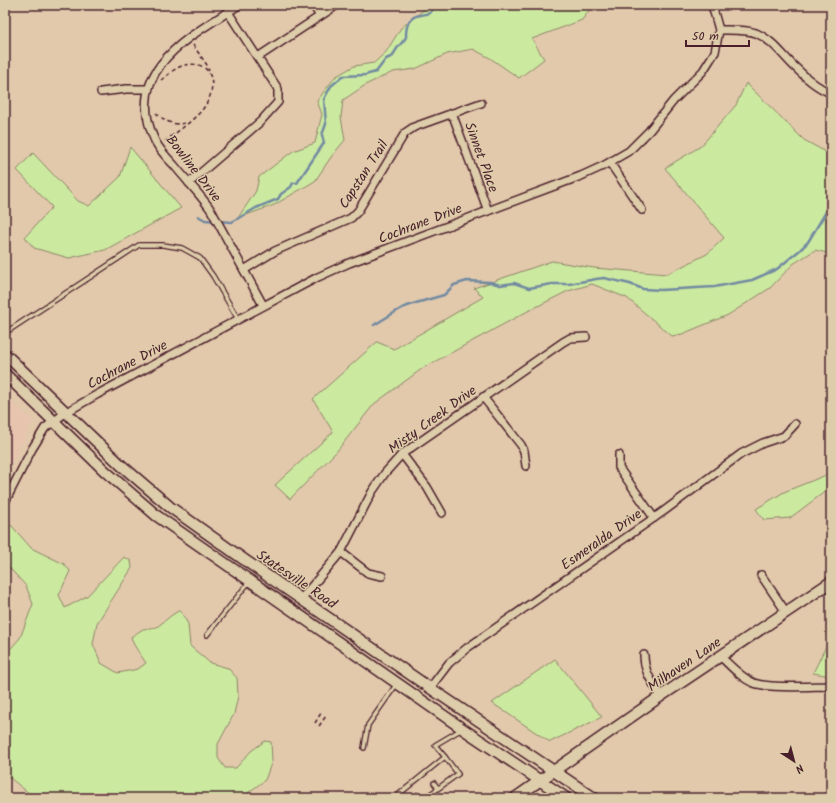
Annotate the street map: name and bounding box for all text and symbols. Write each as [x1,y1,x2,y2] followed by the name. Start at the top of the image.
[686,22,749,48] scale bar
[692,27,719,46] text: 50 m
[458,119,504,196] street label: Sinnet Place
[160,130,227,207] street label: Bowline Drive
[333,135,395,213] street label: Capstan Trail
[375,198,466,250] street label: Cochrane Drive
[83,334,172,395] street label: Cochrane Drive
[384,380,482,460] street label: Misty Creek Drive
[557,503,647,576] street label: Esmeralda Drive
[252,545,342,616] street label: Statesville Road
[643,632,727,698] street label: Milhaven Lane
[774,741,814,781] north arrow
[791,759,807,778] text: N

